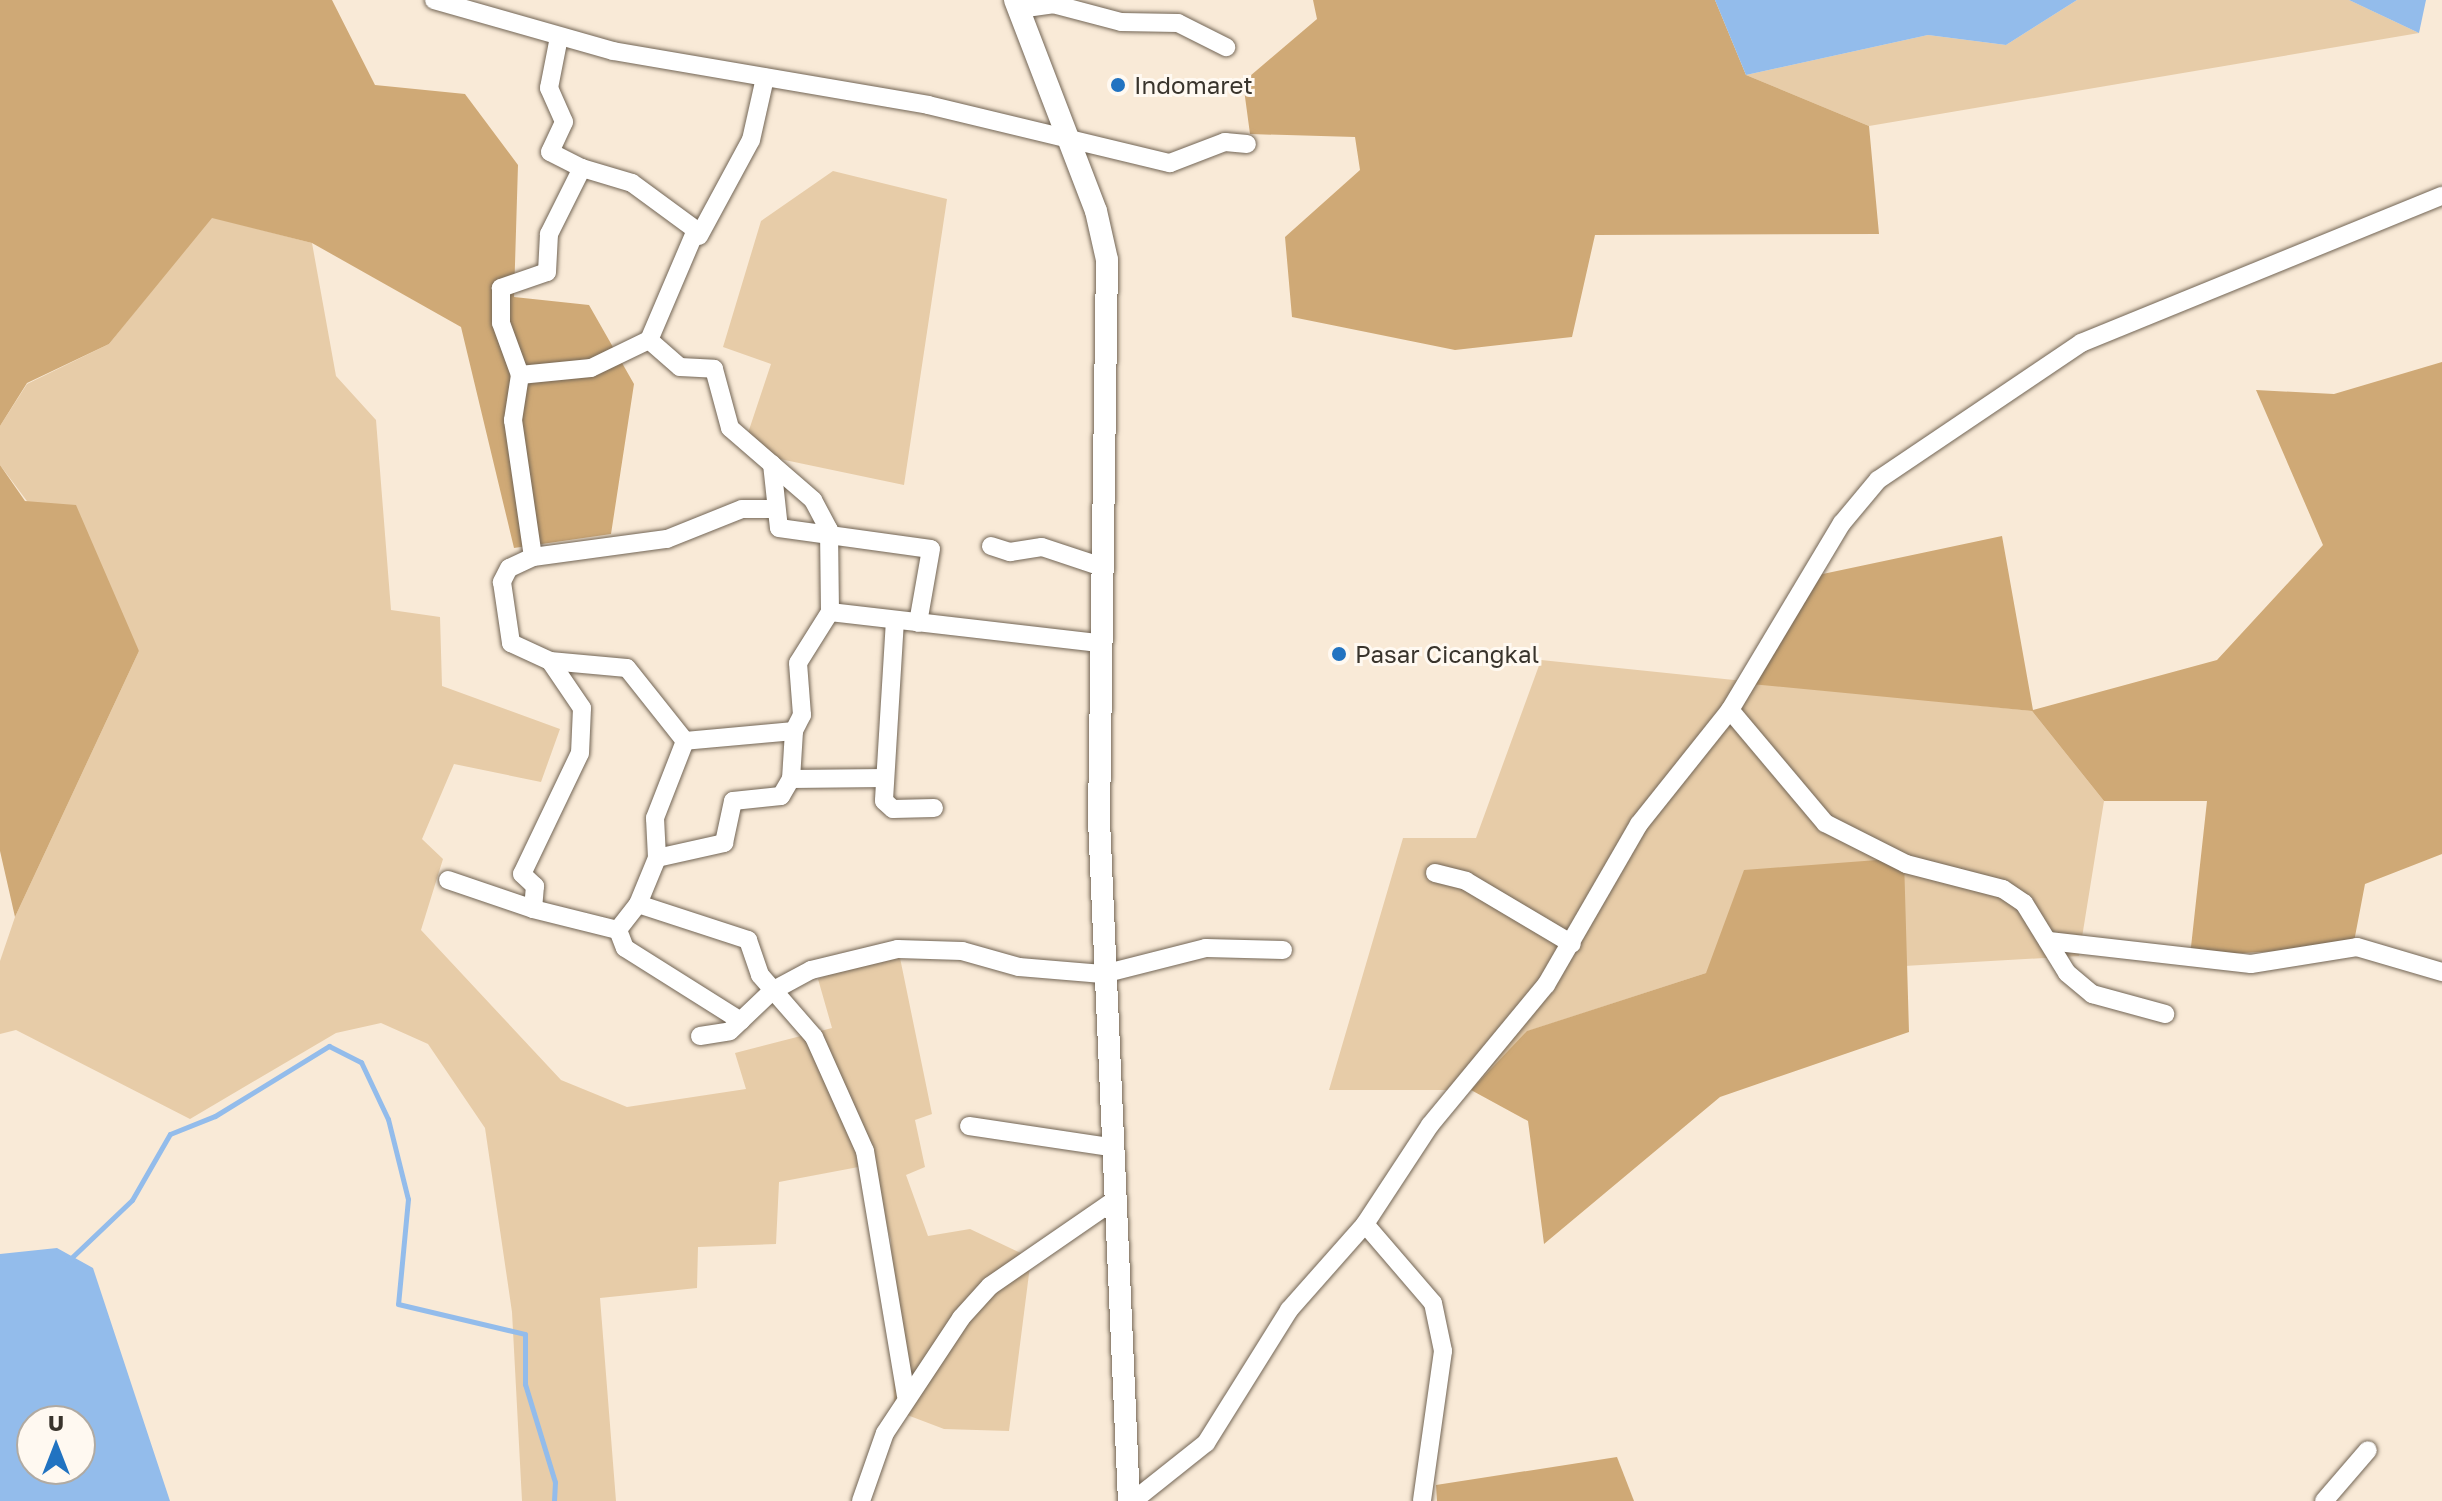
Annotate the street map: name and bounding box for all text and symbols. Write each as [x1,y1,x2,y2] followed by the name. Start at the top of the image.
[1134,71,1253,99] place label: Indomaret
[1109,76,1127,94] marker: Indomaret
[1355,640,1539,668] place label: Pasar Cicangkal
[1330,645,1348,663] marker: Pasar Cicangkal
[16,1405,96,1485] north arrow
[48,1409,64,1436] text: U

